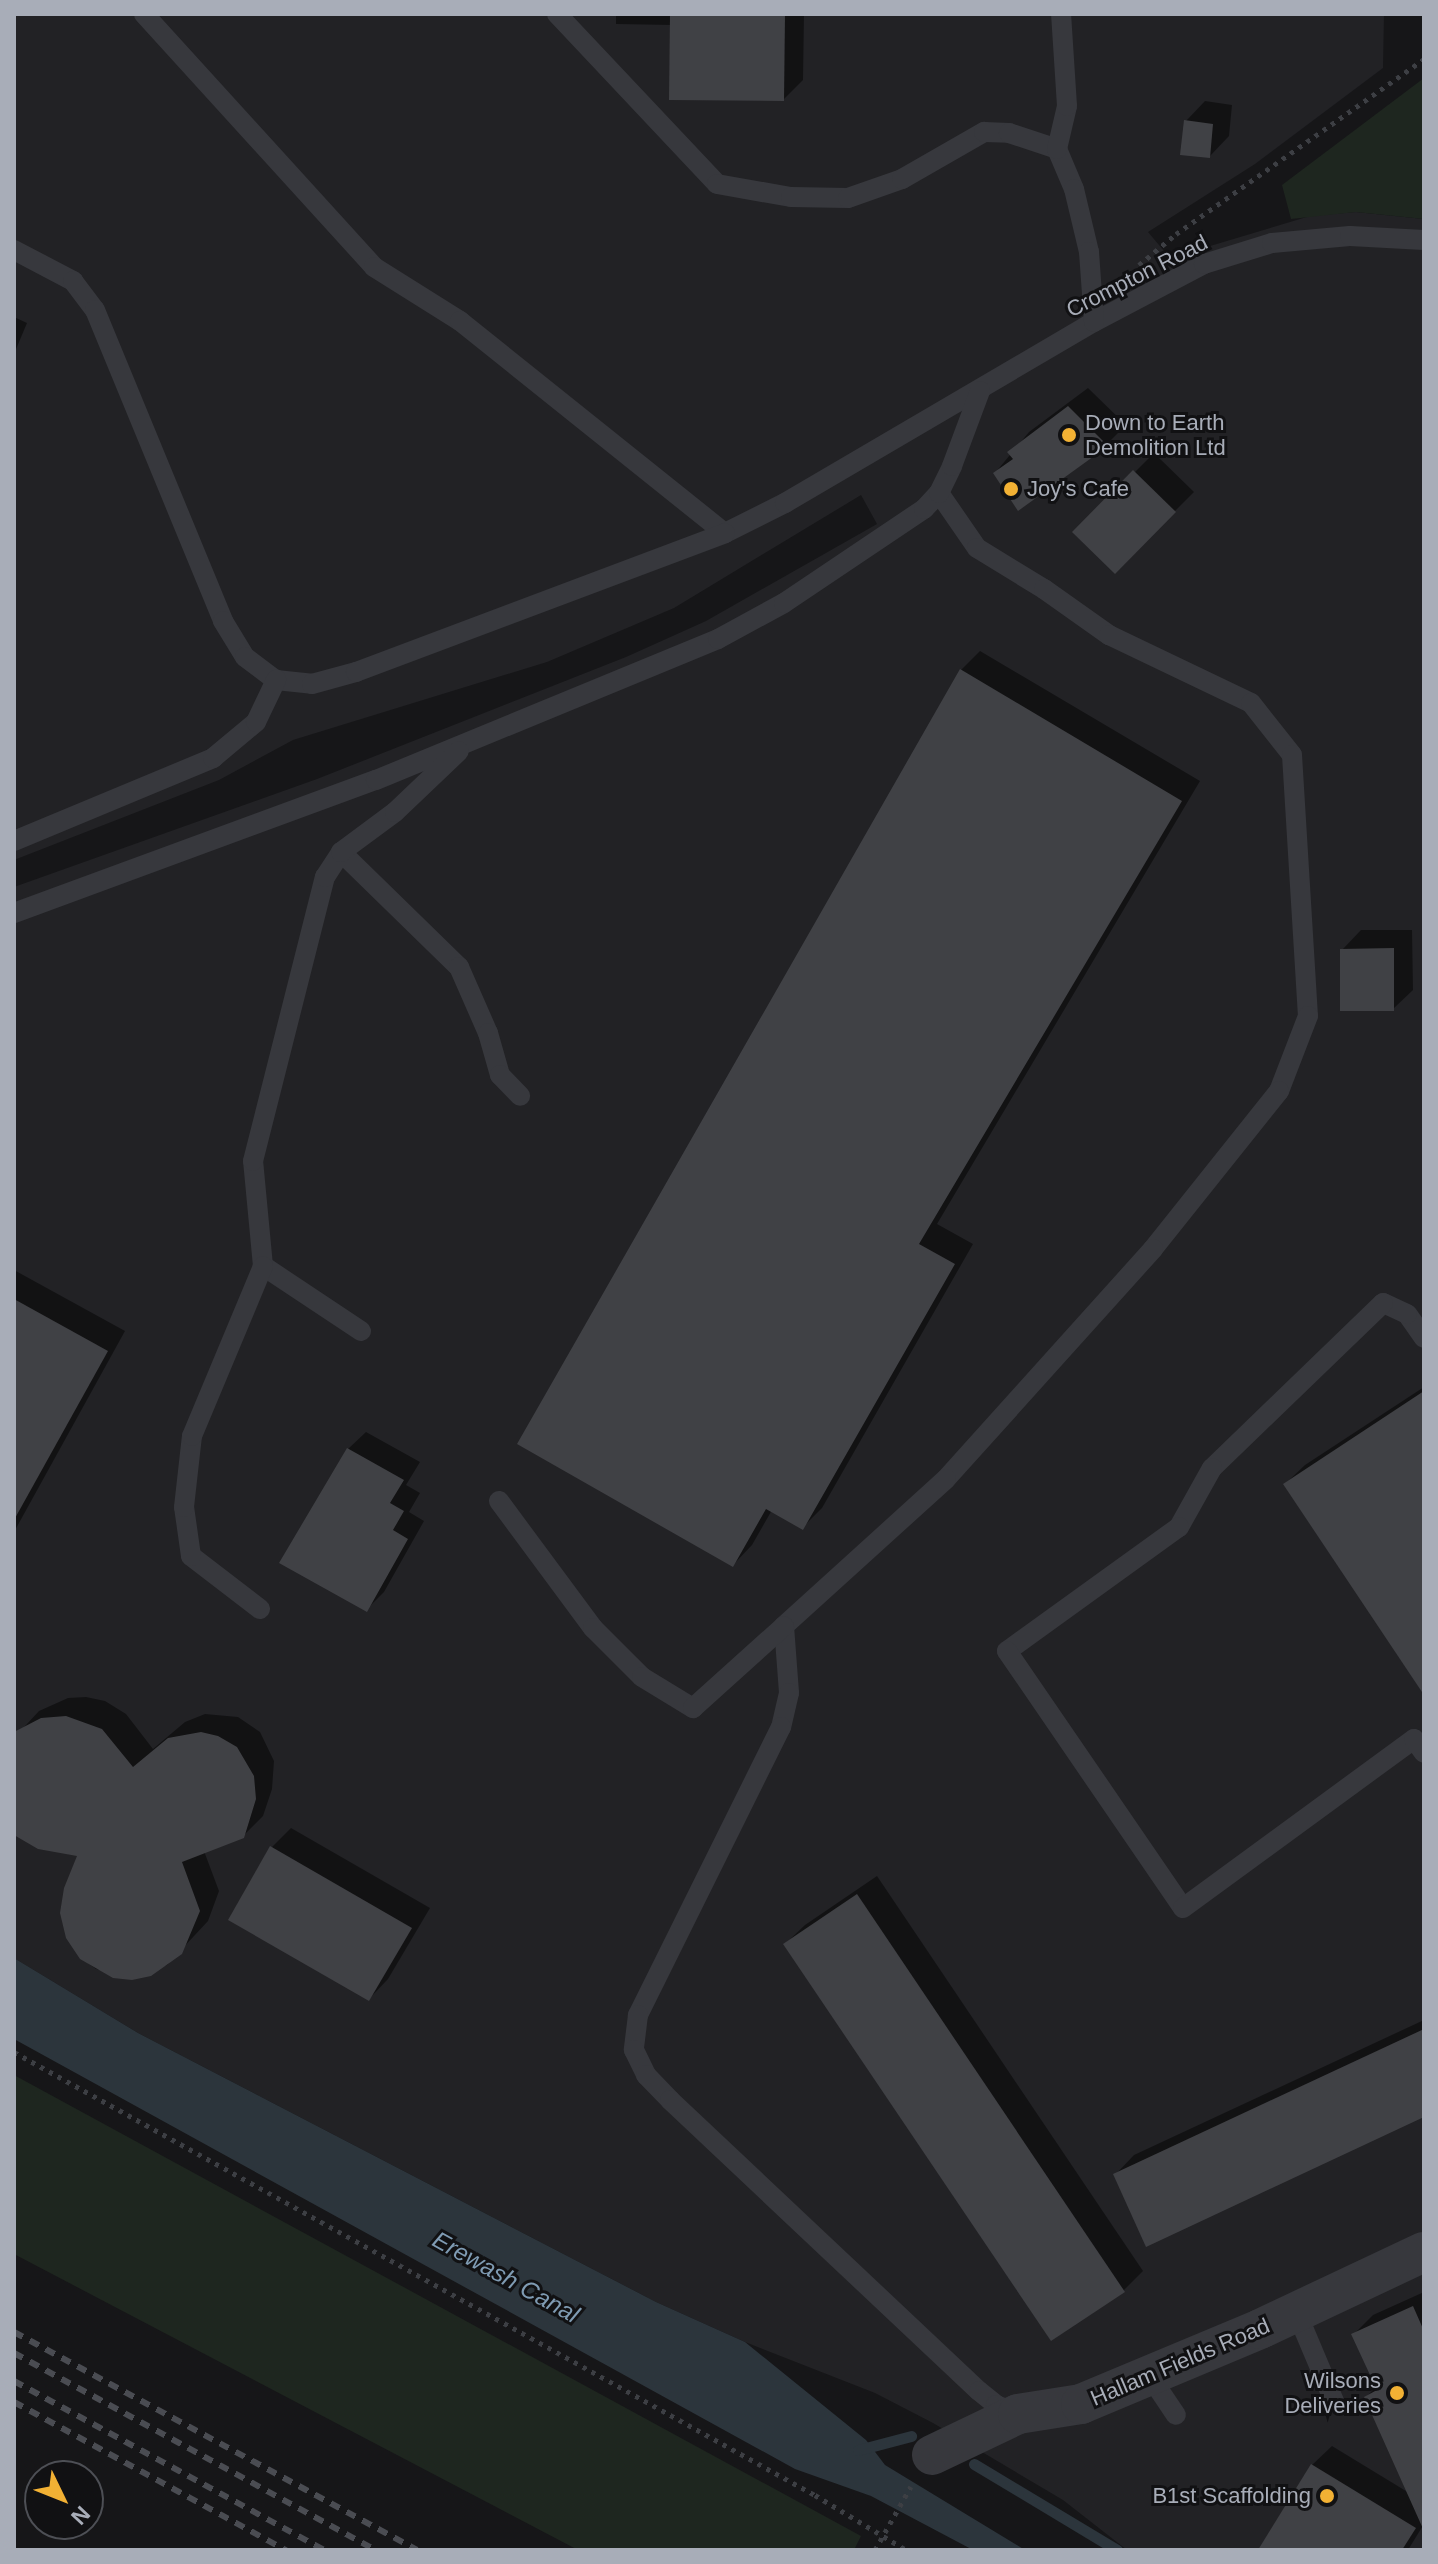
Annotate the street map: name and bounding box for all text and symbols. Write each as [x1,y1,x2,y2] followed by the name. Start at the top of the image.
[1062,229,1212,323] street label: Crompton Road
[1085,409,1226,460] place label: Down to Earth Demolition Ltd
[1060,426,1078,444] marker: Down to Earth Demolition Ltd
[1027,476,1129,502] place label: Joy's Cafe
[1002,480,1020,498] marker: Joy's Cafe
[428,2225,584,2329] water label: Erewash Canal
[1086,2312,1274,2412] street label: Hallam Fields Road
[1284,2367,1381,2418] place label: Wilsons Deliveries
[1388,2384,1406,2402] marker: Wilsons Deliveries
[24,2460,104,2540] north arrow
[1152,2483,1311,2509] place label: B1st Scaffolding
[1318,2487,1336,2505] marker: B1st Scaffolding
[66,2501,95,2530] text: N

